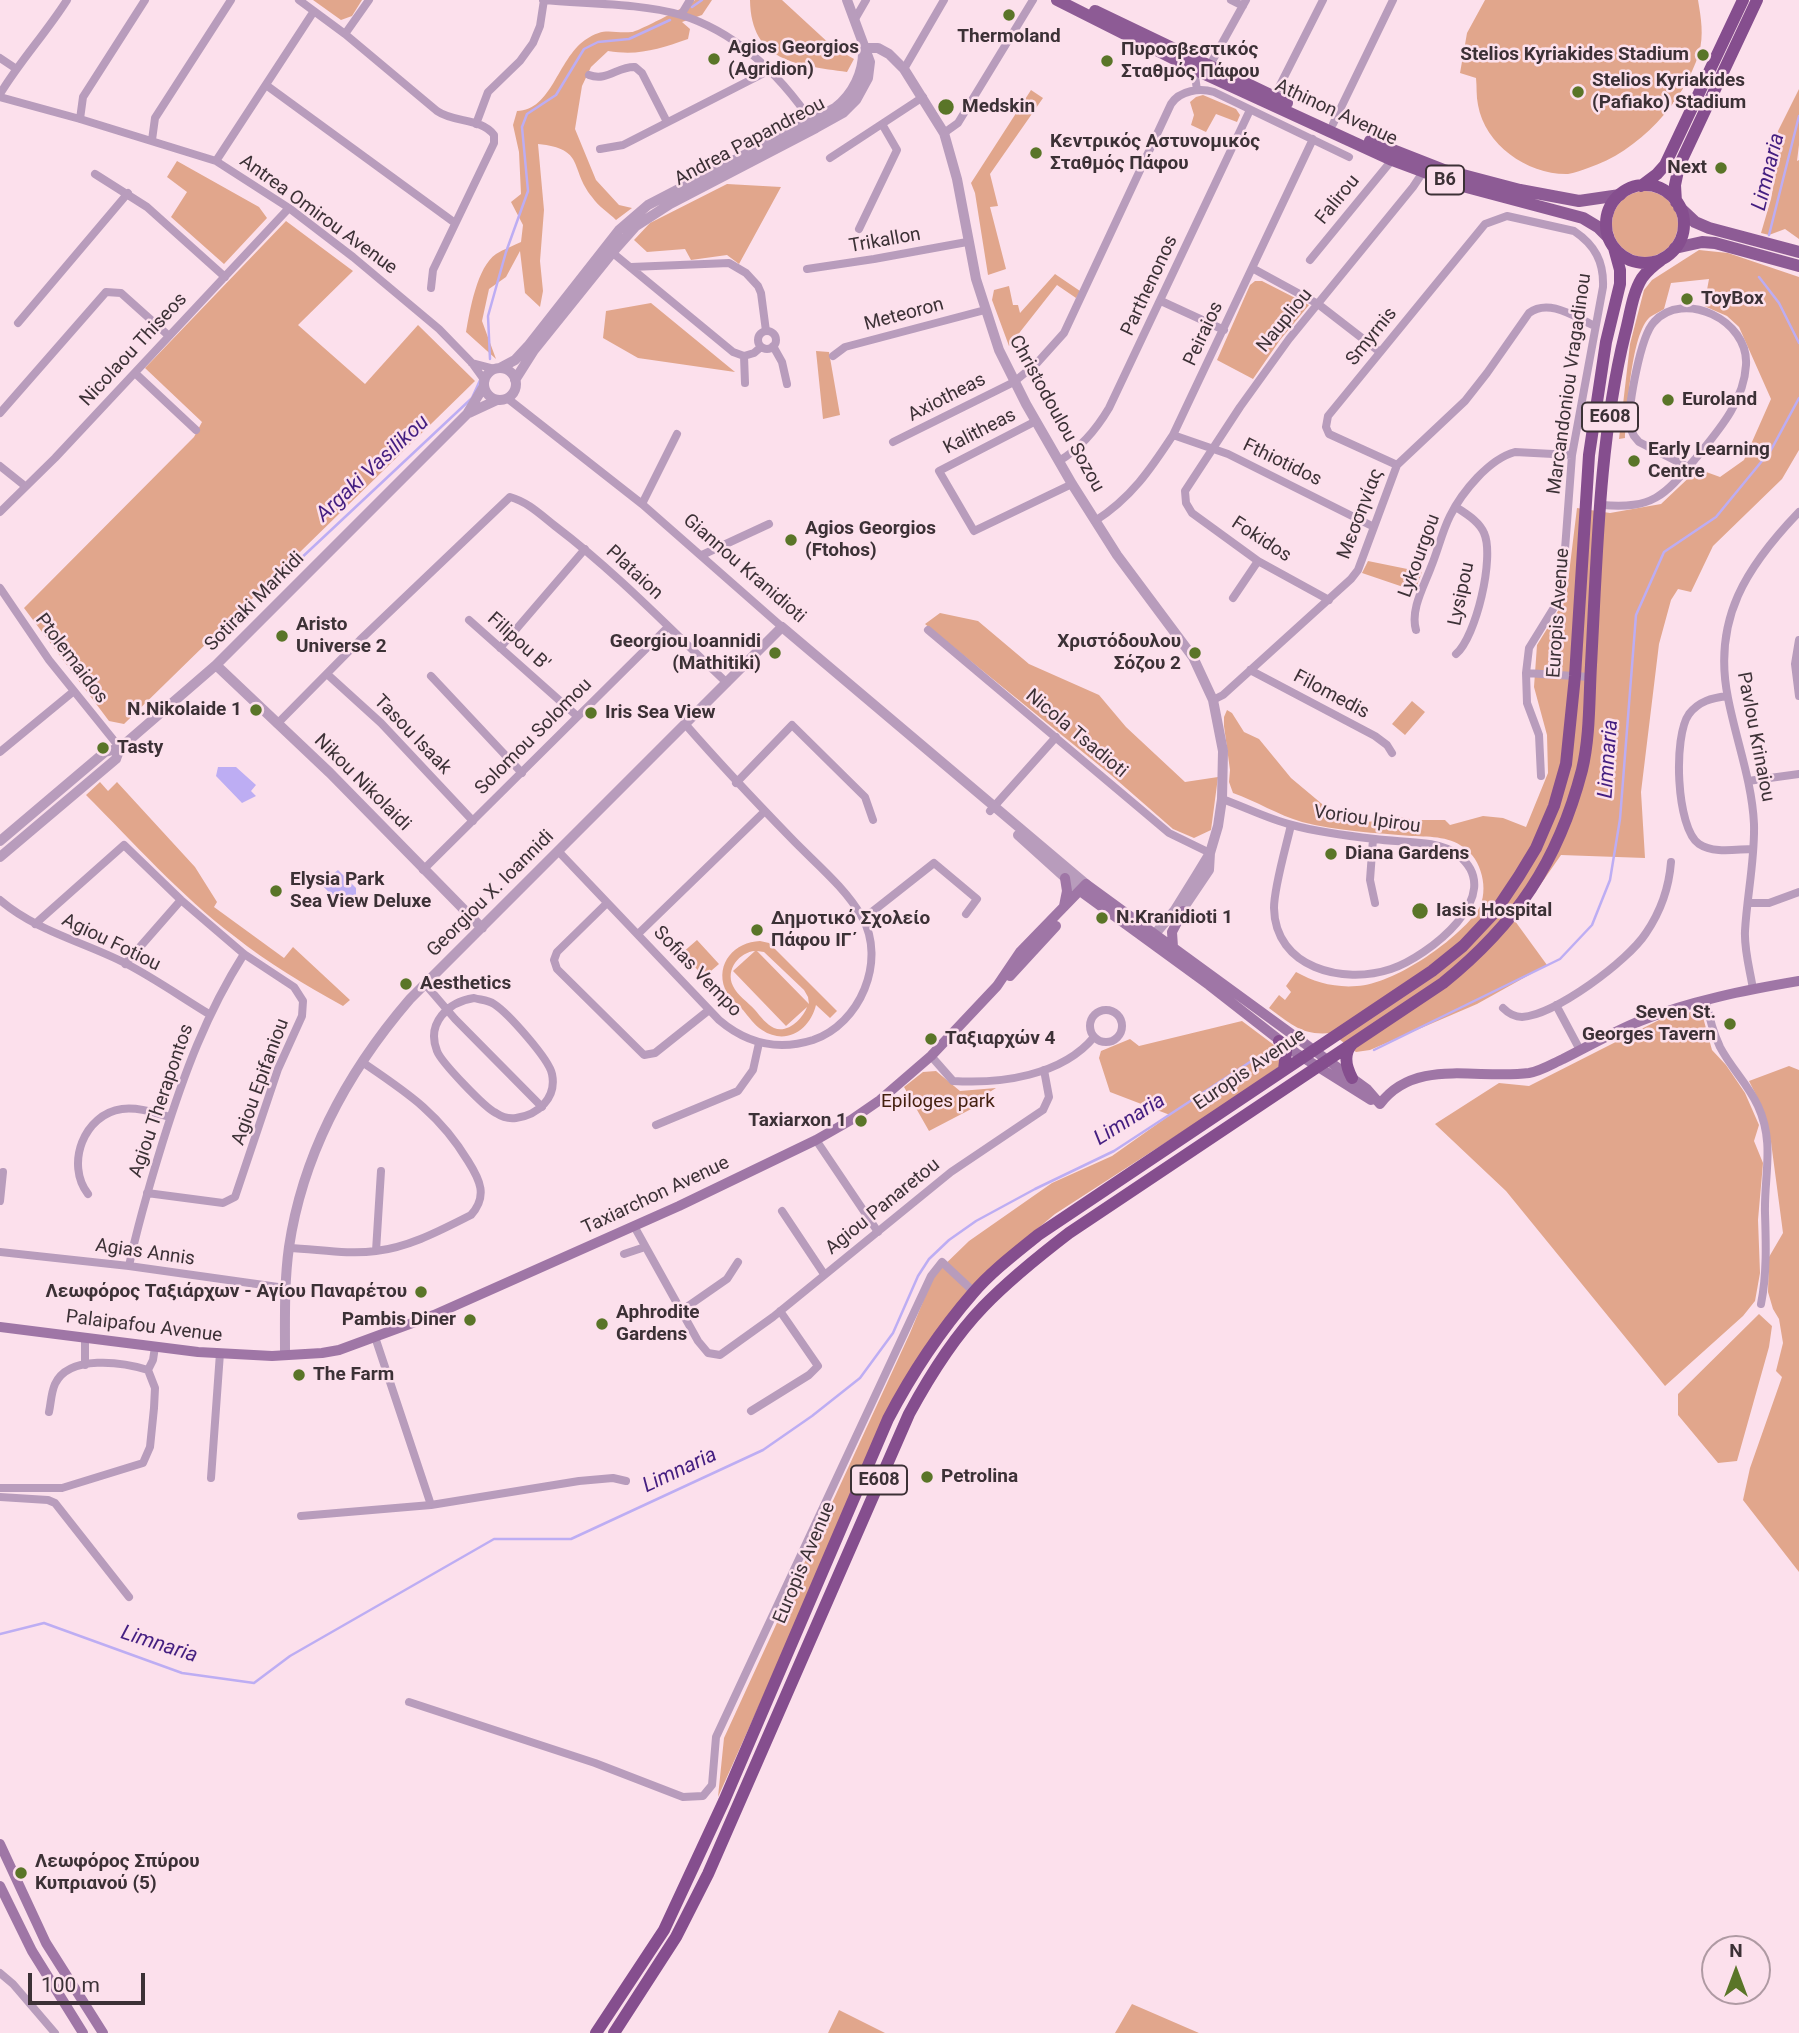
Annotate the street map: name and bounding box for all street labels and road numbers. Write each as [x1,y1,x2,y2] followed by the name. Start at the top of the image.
[1271,75,1401,151] street label: Athinon Avenue
[671,93,829,191] street label: Andrea Papandreou
[235,150,401,280] street label: Antrea Omirou Avenue
[1426,166,1464,195] road number: B6
[1311,171,1365,229] street label: Falirou
[847,224,923,258] street label: Trikallon
[1117,232,1183,340] street label: Parthenonos
[1543,272,1597,496] street label: Marcandoniou Vragadinou
[1252,284,1318,358] street label: Naupliou
[76,289,192,411] street label: Nicolaou Thiseos
[862,293,946,337] street label: Meteoron
[1179,298,1229,370] street label: Peiraios
[1342,303,1402,371] street label: Smyrnis
[1003,332,1109,496] street label: Christodoulou Sozou
[904,369,990,427] street label: Axiotheas
[1582,402,1638,432] road number: E608
[940,404,1020,460] street label: Kalitheas
[1239,434,1325,492] street label: Fthiotidos
[1333,465,1389,563] street label: Μεσσηνίας
[678,509,810,629] street label: Giannou Kranidioti
[1394,511,1446,601] street label: Lykourgou
[1227,512,1295,568] street label: Fokidos
[601,541,667,605] street label: Plataion
[1543,547,1575,679] street label: Europis Avenue
[201,548,309,656] street label: Sotiraki Markidi
[1444,560,1480,628] street label: Lysipou
[482,608,554,676] street label: Filipou B'
[30,610,112,708] street label: Ptolemaidos
[1289,666,1373,724] street label: Filomedis
[1731,670,1779,804] street label: Pavlou Krinaiou
[471,674,597,800] street label: Solomou Solomou
[1020,685,1132,783] street label: Nicola Tsadioti
[368,690,456,780] street label: Tasou Isaak
[309,730,415,836] street label: Nikou Nikolaidi
[1312,801,1422,839] street label: Voriou Ipirou
[423,826,559,962] street label: Georgiou X. Ioannidi
[58,909,164,977] street label: Agiou Fotiou
[648,922,746,1022] street label: Sofias Vempo
[228,1016,294,1148] street label: Agiou Epifaniou
[125,1021,199,1181] street label: Agiou Therapontos
[1190,1024,1310,1116] street label: Europis Avenue
[579,1152,733,1240] street label: Taxiarchon Avenue
[821,1154,945,1260] street label: Agiou Panaretou
[94,1235,196,1271] street label: Agias Annis
[64,1306,224,1348] street label: Palaipafou Avenue
[851,1465,907,1494] road number: E608
[769,1499,841,1627] street label: Europis Avenue

